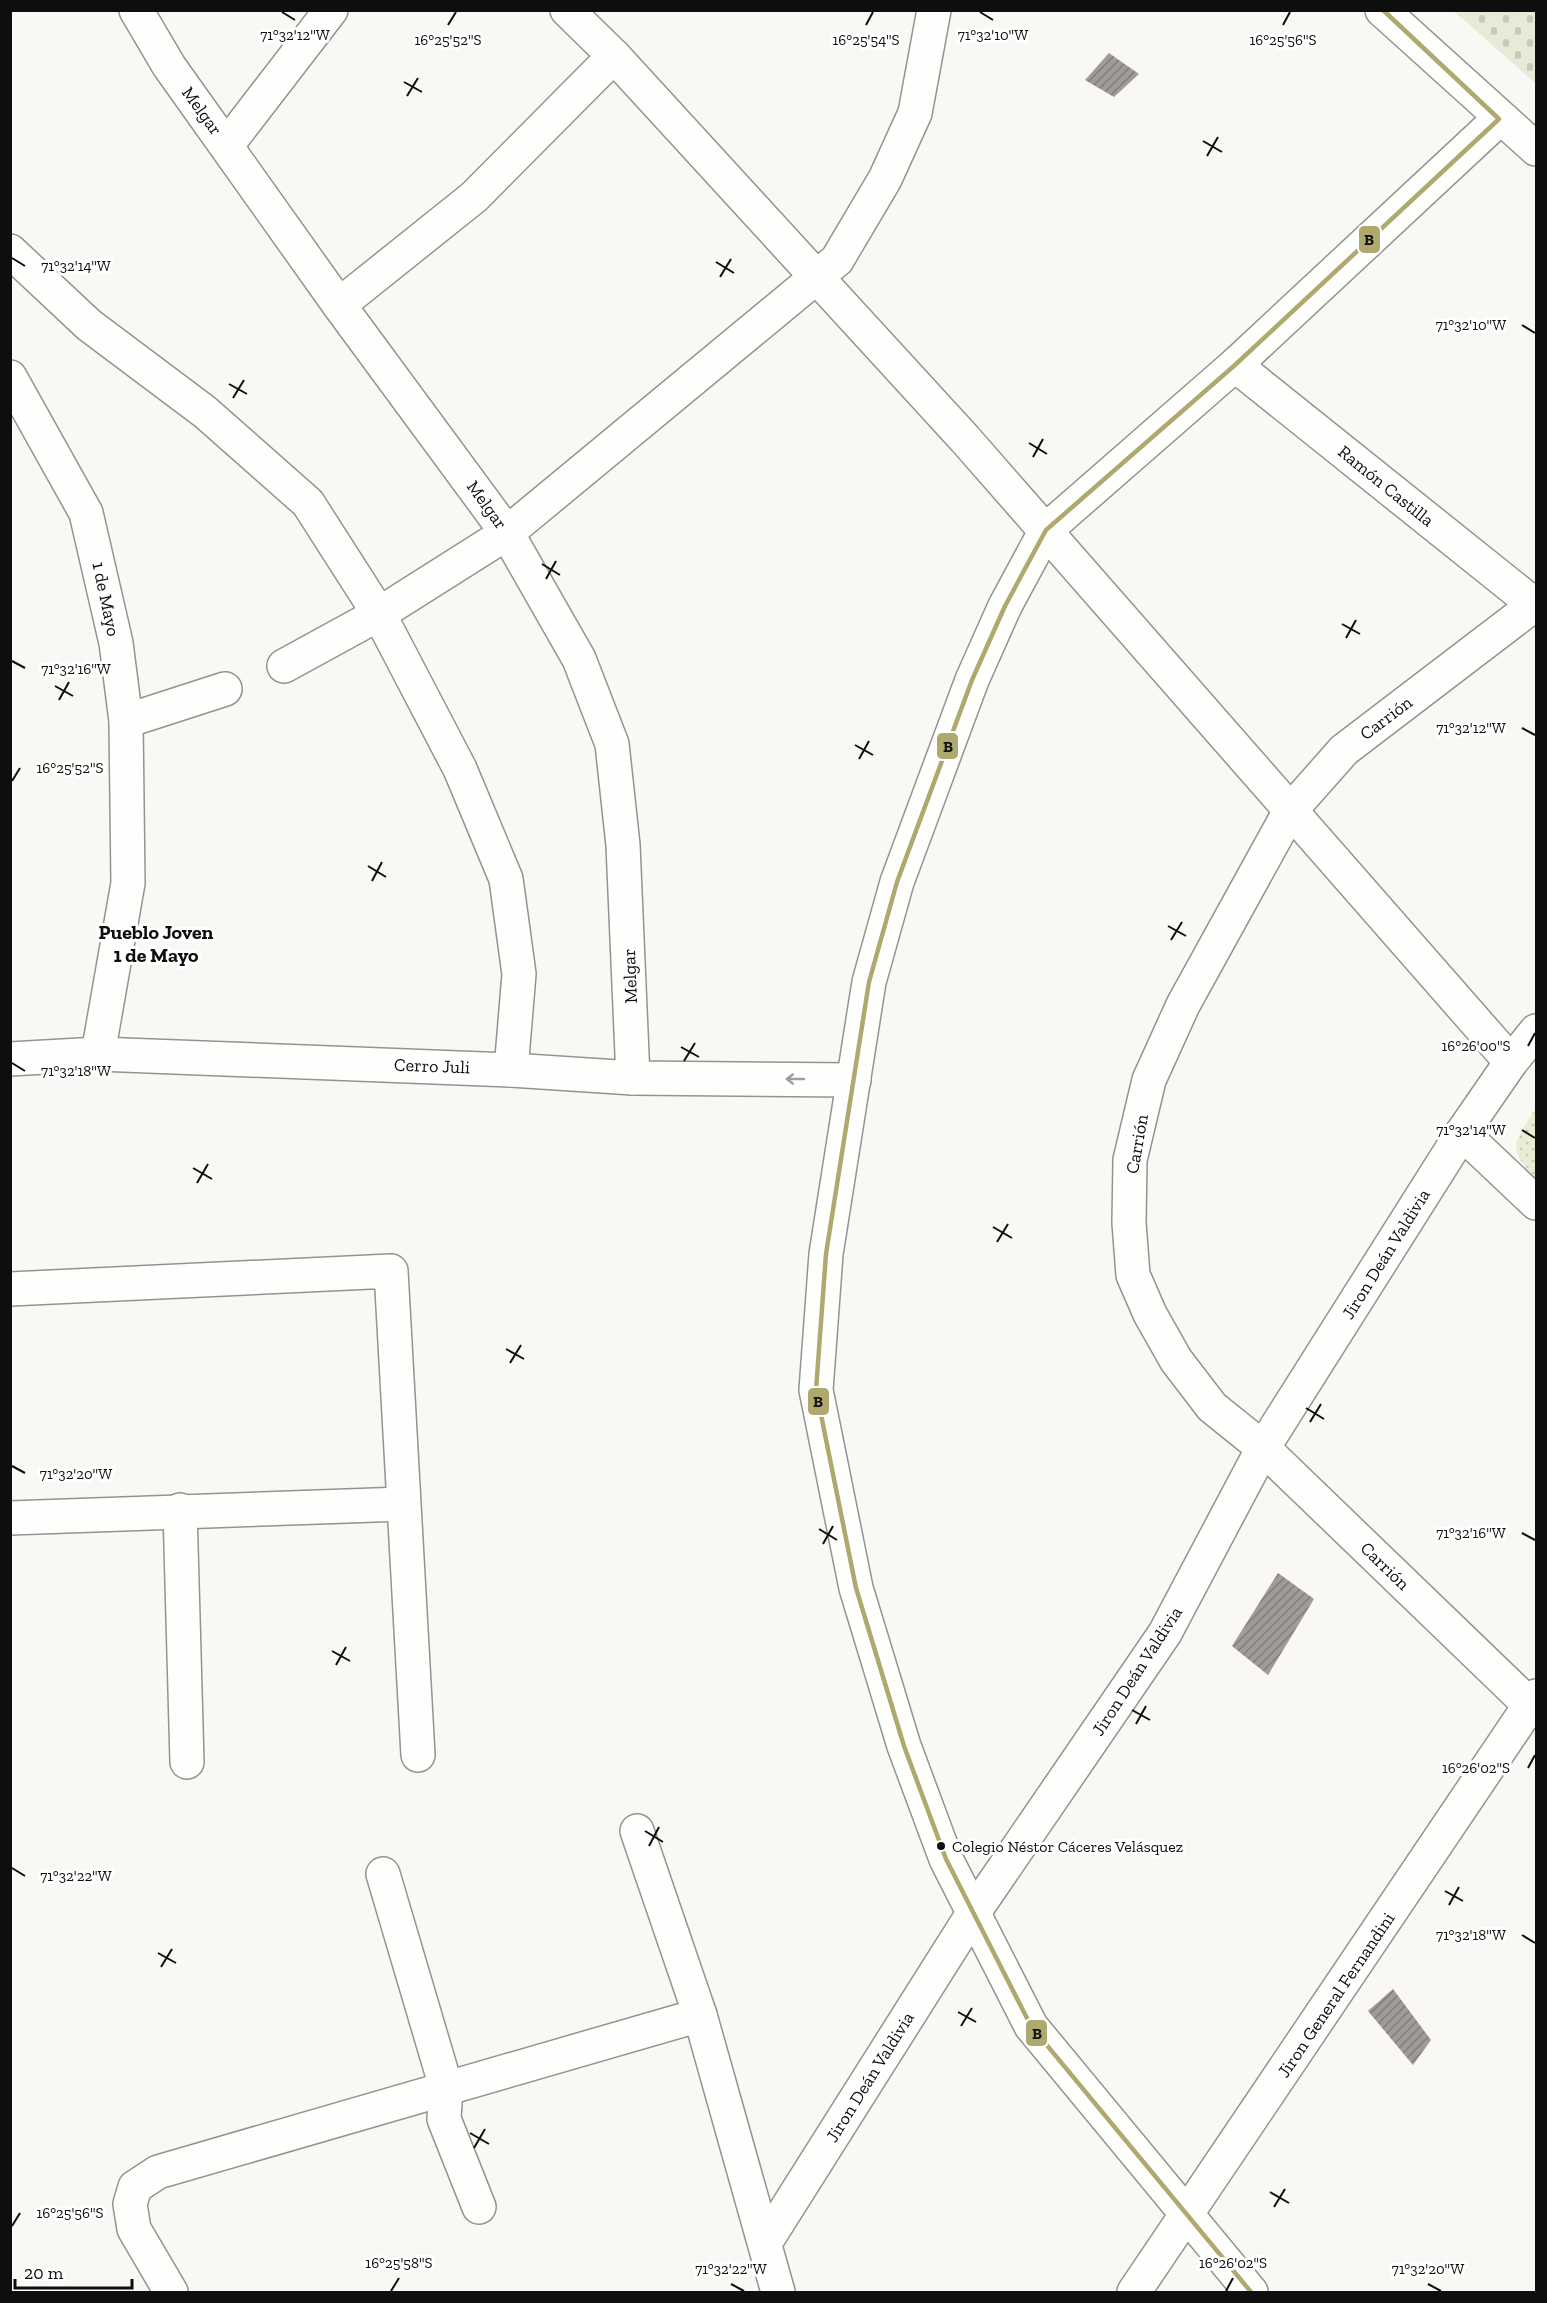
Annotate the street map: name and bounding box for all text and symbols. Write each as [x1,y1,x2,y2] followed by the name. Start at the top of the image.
[260,26,330,44] text: 71°32'12"W
[958,26,1028,44] text: 71°32'10"W
[415,31,481,49] text: 16°25'52"S
[833,31,899,49] text: 16°25'54"S
[1249,31,1317,49] text: 16°25'56"S
[177,82,227,140] street label: Melgar
[1358,225,1381,254] line badge: B
[1364,230,1374,249] text: B
[41,257,111,275] text: 71°32'14"W
[1436,316,1506,334] text: 71°32'10"W
[1334,441,1439,532] street label: Ramón Castilla
[462,476,512,534] street label: Melgar
[87,560,125,638] street label: 1 de Mayo
[41,660,111,678] text: 71°32'16"W
[1355,691,1417,745] street label: Carrión
[1436,719,1506,737] text: 71°32'12"W
[936,732,959,760] line badge: B
[943,737,953,756] text: B
[37,759,103,777] text: 16°25'52"S
[99,920,214,967] district label: Pueblo Joven 1 de Mayo
[618,948,642,1004] street label: Melgar
[1441,1037,1511,1055] text: 16°26'00"S
[394,1054,470,1078] street label: Cerro Juli
[41,1062,111,1080] text: 71°32'18"W
[786,1073,806,1085] one-way arrow
[1121,1112,1153,1175] street label: Carrión
[1436,1121,1506,1139] text: 71°32'14"W
[1337,1185,1435,1323] street label: Jiron Deán Valdivia
[807,1387,830,1416] line badge: B
[813,1392,823,1411] text: B
[40,1465,112,1483] text: 71°32'20"W
[1436,1524,1506,1542] text: 71°32'16"W
[1356,1537,1415,1595] street label: Carrión
[1087,1602,1187,1740] street label: Jiron Deán Valdivia
[1442,1759,1510,1777] text: 16°26'02"S
[952,1837,1183,1856] place label: Colegio Néstor Cáceres Velásquez
[935,1840,947,1852] marker: Colegio Néstor Cáceres Velásquez
[40,1867,112,1885] text: 71°32'22"W
[1273,1908,1399,2082] street label: Jiron General Fernandini
[1436,1926,1506,1944] text: 71°32'18"W
[821,2008,919,2146] street label: Jiron Deán Valdivia
[1025,2019,1048,2047] line badge: B
[1032,2024,1042,2043] text: B
[36,2204,104,2222] text: 16°25'56"S
[15,2252,132,2290] scale bar
[365,2254,433,2272] text: 16°25'58"S
[1199,2254,1267,2272] text: 16°26'02"S
[695,2260,767,2278] text: 71°32'22"W
[1392,2260,1464,2278] text: 71°32'20"W
[24,2262,64,2284] text: 20 m

